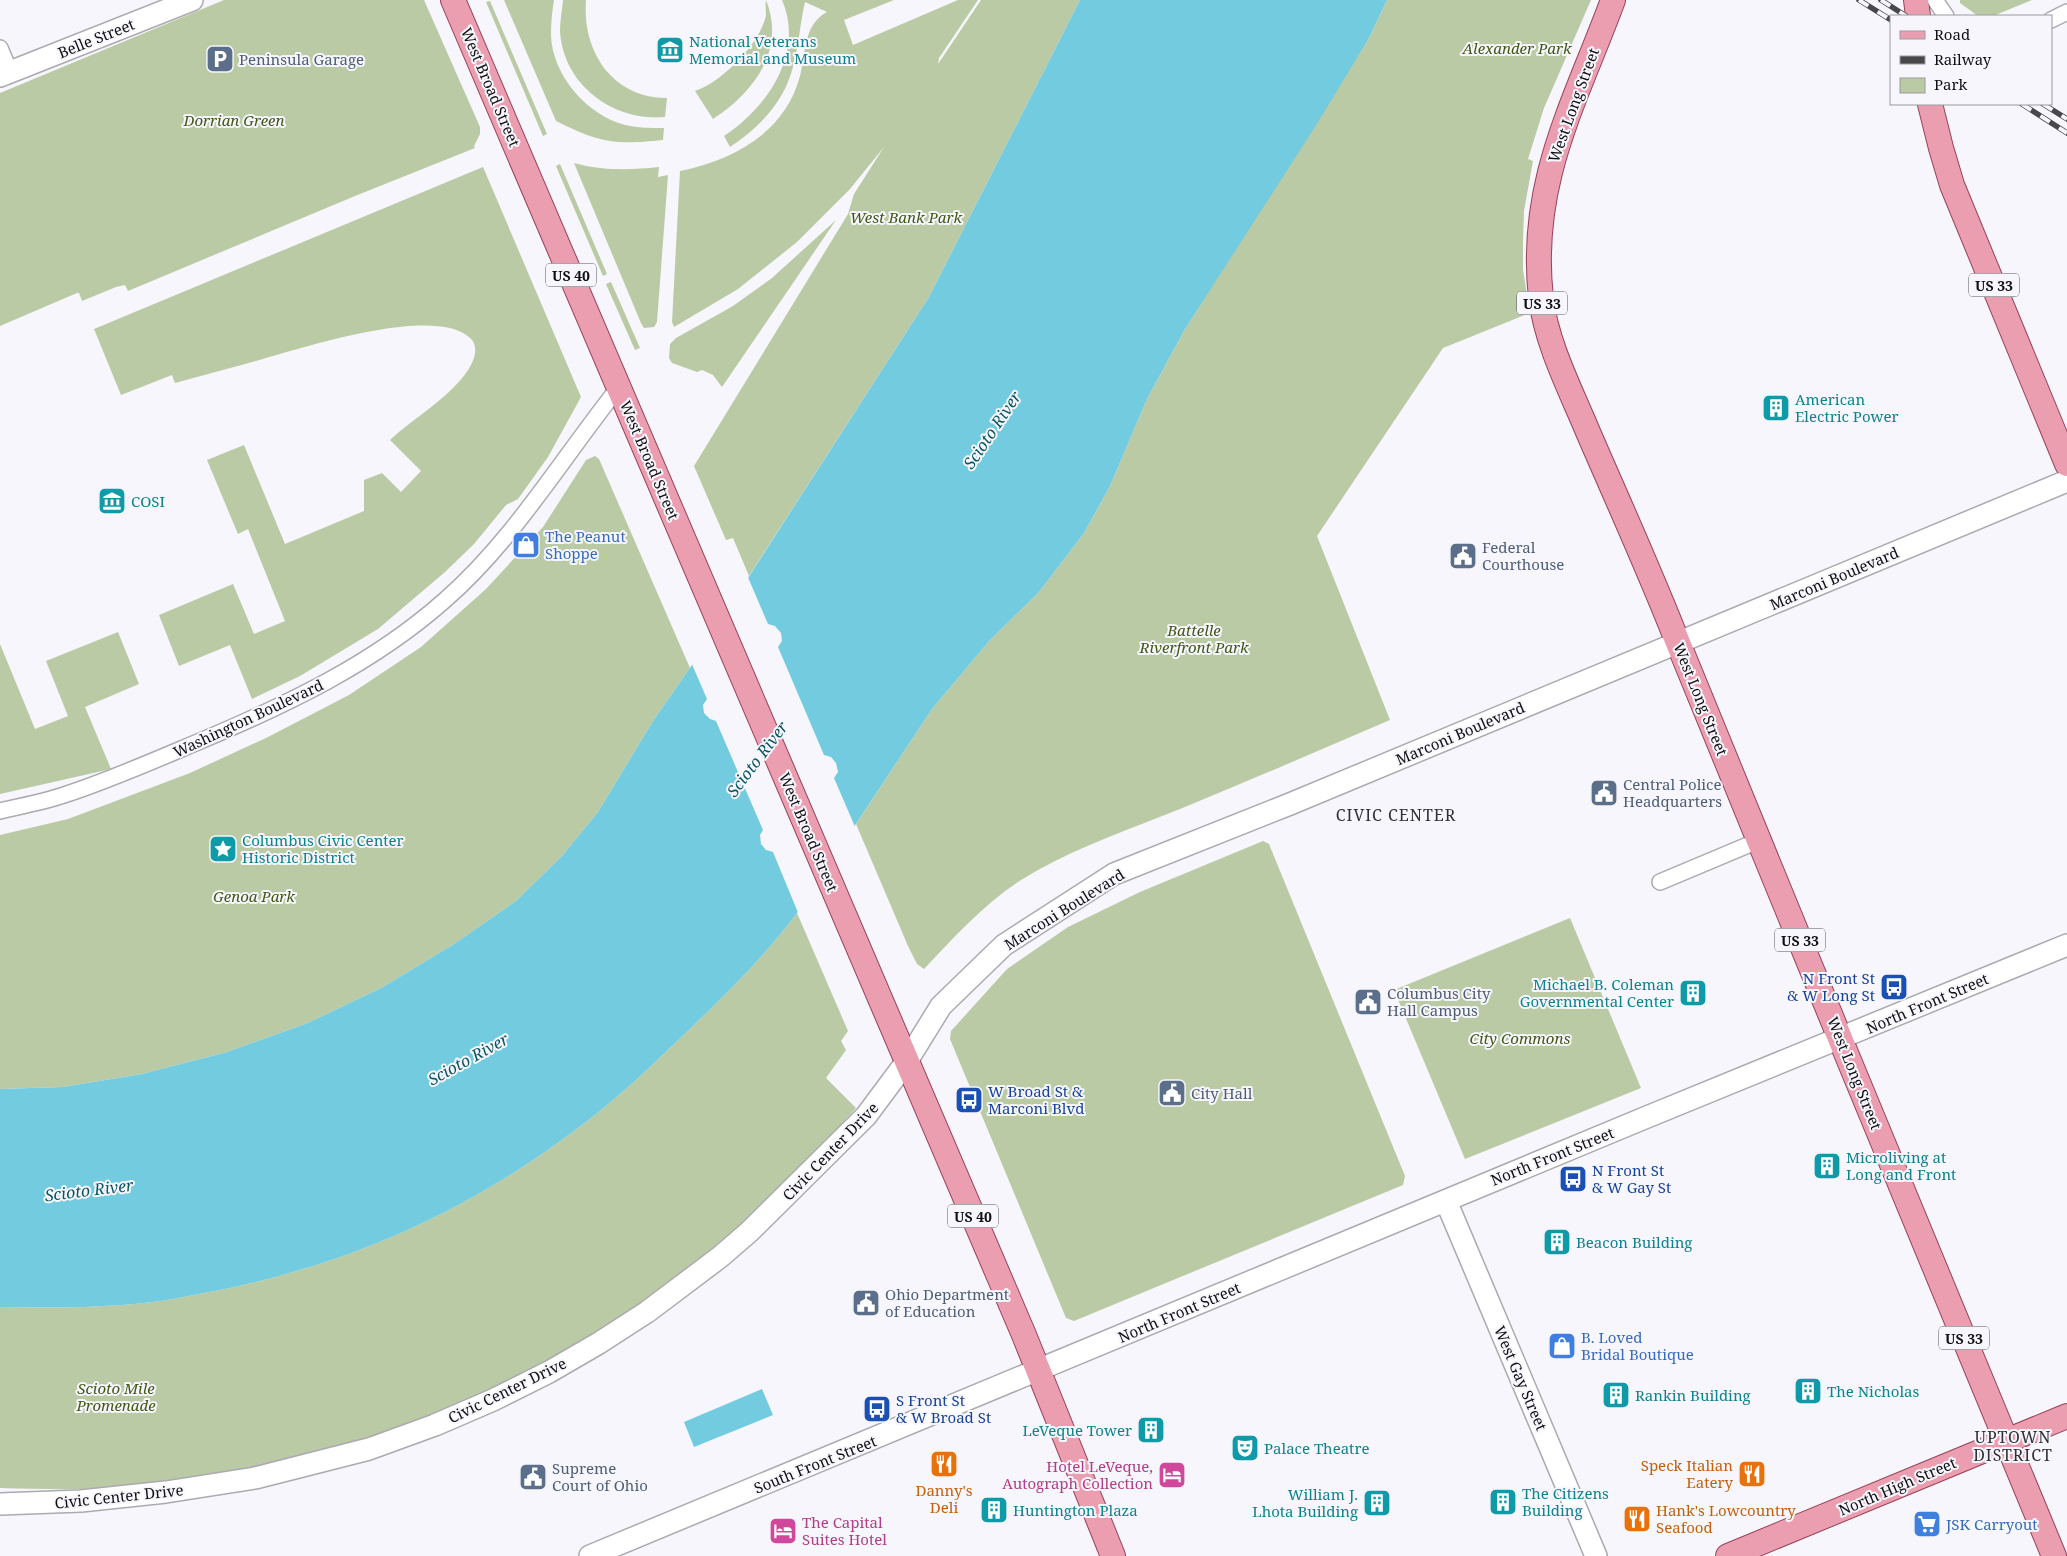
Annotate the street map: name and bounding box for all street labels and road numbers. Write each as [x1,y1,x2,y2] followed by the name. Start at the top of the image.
[55,14,137,62] street label: Belle Street
[457,24,525,150] street label: West Broad Street
[1543,45,1603,165] street label: West Long Street
[546,264,596,286] road number: US 40
[1969,274,2019,296] road number: US 33
[1517,292,1567,314] road number: US 33
[616,397,684,523] street label: West Broad Street
[1767,542,1901,614] street label: Marconi Boulevard
[1669,639,1733,759] street label: West Long Street
[170,674,326,762] street label: Washington Boulevard
[1393,697,1527,769] street label: Marconi Boulevard
[775,769,843,895] street label: West Broad Street
[1000,864,1128,954] street label: Marconi Boulevard
[1775,928,1825,952] road number: US 33
[1863,968,1991,1038] street label: North Front Street
[1823,1013,1887,1133] street label: West Long Street
[778,1097,882,1205] street label: Civic Center Drive
[1487,1122,1617,1190] street label: North Front Street
[948,1204,998,1228] road number: US 40
[1115,1277,1243,1347] street label: North Front Street
[1490,1323,1552,1433] street label: West Gay Street
[1939,1326,1989,1350] road number: US 33
[444,1353,570,1427] street label: Civic Center Drive
[751,1430,879,1498] street label: South Front Street
[1835,1452,1959,1520] street label: North High Street
[54,1479,184,1513] street label: Civic Center Drive

